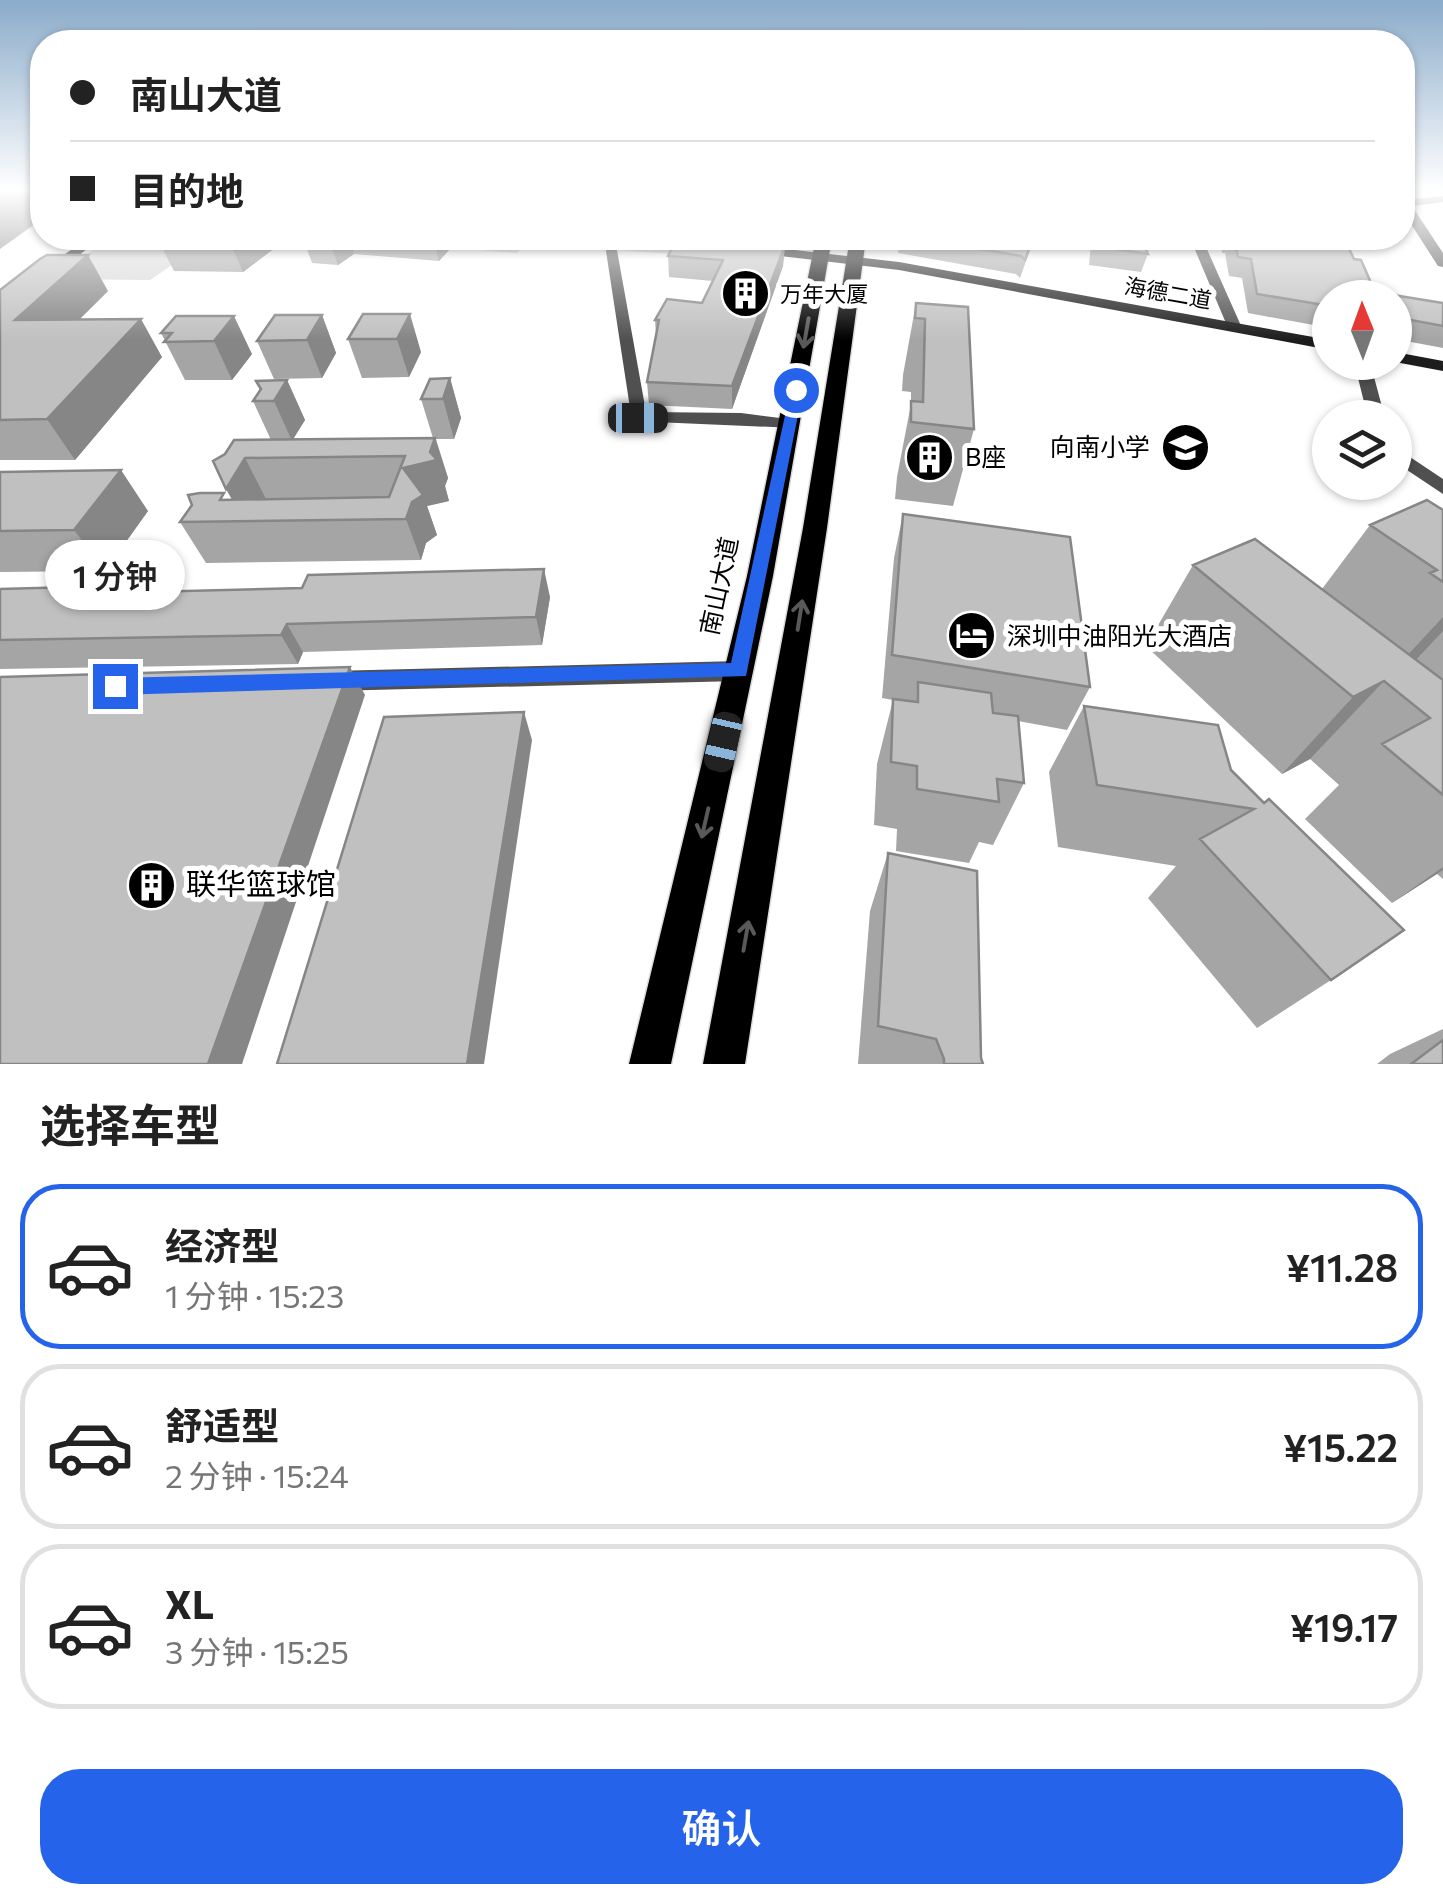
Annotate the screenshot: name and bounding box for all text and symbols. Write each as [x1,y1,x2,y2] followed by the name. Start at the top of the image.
[130,70,282,117] text: 南山大道
[130,166,244,213] text: 目的地
[719,268,771,320] building icon: 万年大厦
[1122,272,1214,313] street label: 海德二道
[780,280,868,307] place label: 万年大厦
[1312,280,1412,380] north arrow
[1312,280,1412,500] map controls
[796,317,815,349] one-way arrow
[774,368,819,413] route start
[1312,400,1412,500] button: layers
[608,403,668,433] car
[1159,421,1211,473] school or university icon: 向南小学
[904,431,956,483] building icon: B座
[1050,431,1150,461] place label: 向南小学
[965,441,1006,471] place label: B座
[693,534,743,638] street label: 南山大道
[45,541,185,611] callout: 1 分钟
[73,555,157,595] text: 1 分钟
[791,599,810,632] one-way arrow
[946,610,998,662] hotel icon: 深圳中油阳光大酒店
[1007,620,1232,650] place label: 深圳中油阳光大酒店
[93,664,138,709] route end
[702,709,744,775] car
[695,806,713,838] one-way arrow
[125,859,177,911] building icon: 联华篮球馆
[186,864,336,901] place label: 联华篮球馆
[737,920,756,952] one-way arrow
[40,1096,220,1151] text: 选择车型
[165,1221,279,1268] text: 经济型
[45,1222,135,1312] icon: car
[1286,1243,1398,1290] text: ¥11.28
[165,1275,344,1315] text: 1 分钟 · 15:23
[165,1401,279,1448] text: 舒适型
[45,1402,135,1492] icon: car
[1283,1423,1398,1470] text: ¥15.22
[165,1455,349,1495] text: 2 分钟 · 15:24
[165,1580,214,1627] text: XL
[45,1582,135,1672] icon: car
[1290,1603,1398,1650] text: ¥19.17
[165,1631,349,1671] text: 3 分钟 · 15:25
[40,1769,1403,1884] button: 确认

